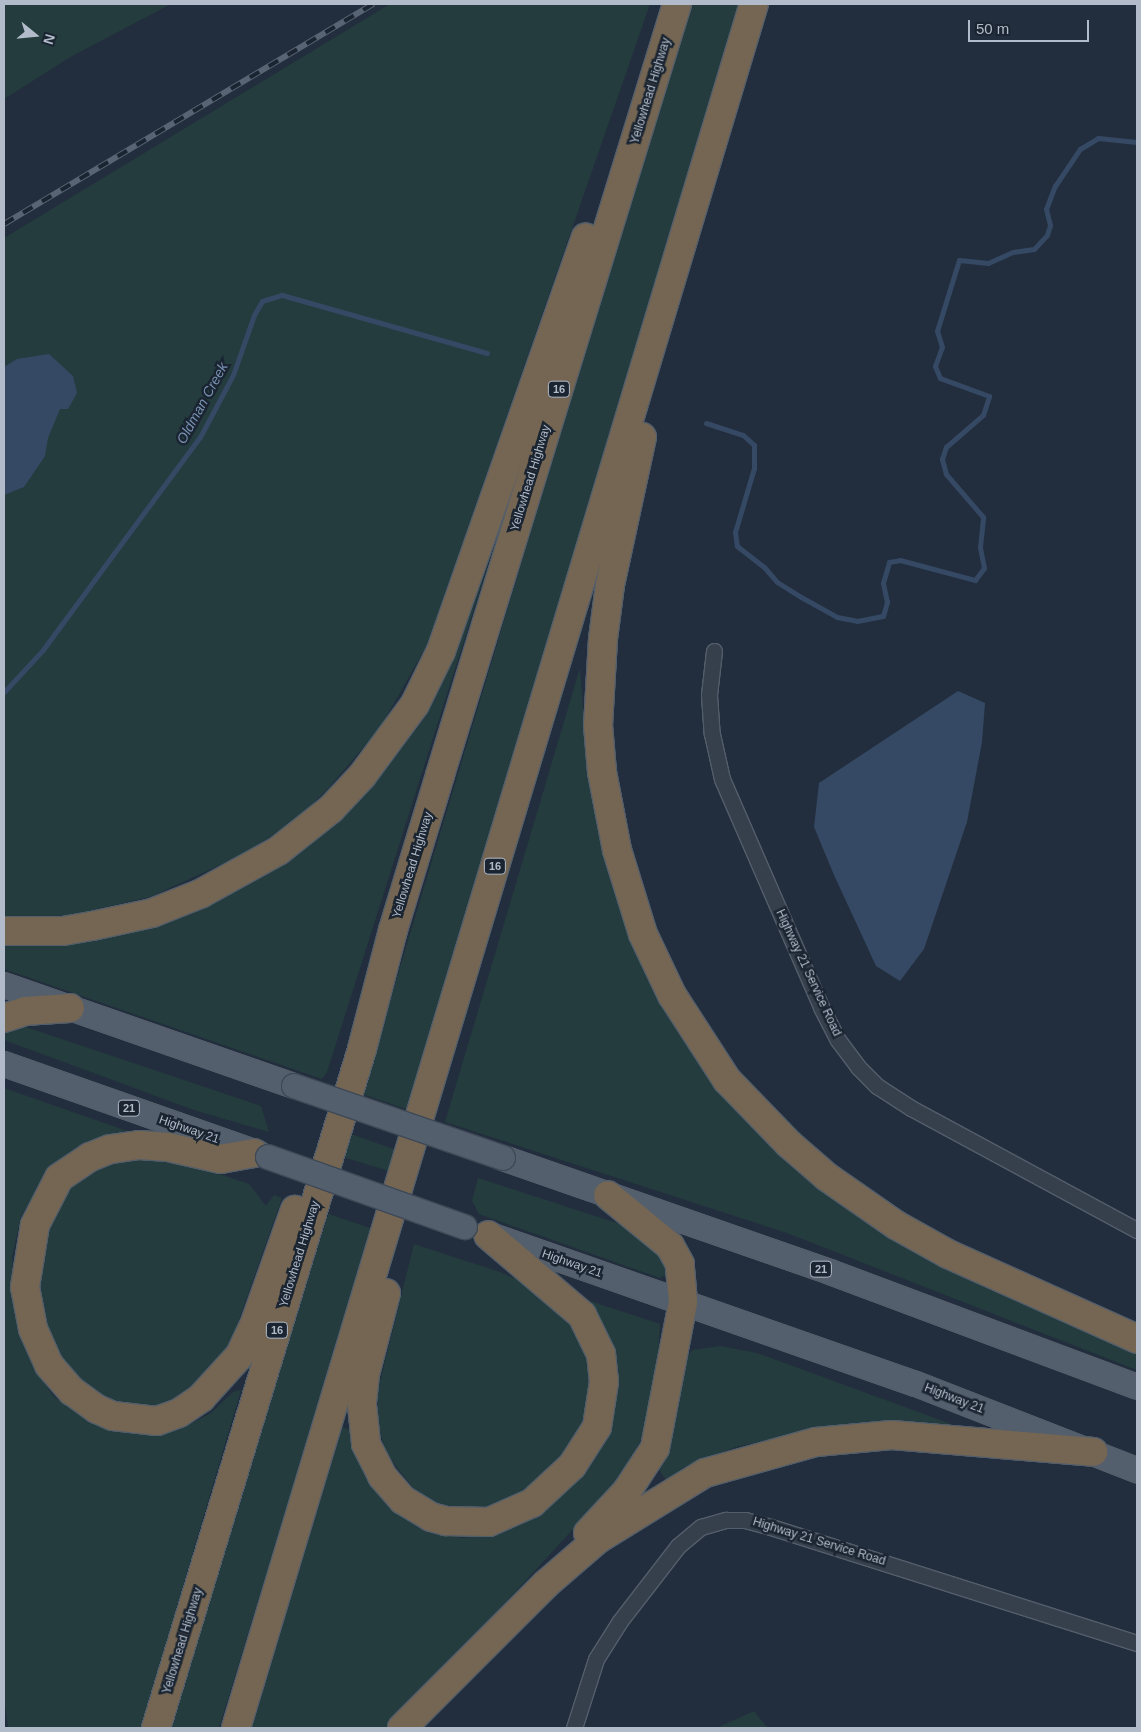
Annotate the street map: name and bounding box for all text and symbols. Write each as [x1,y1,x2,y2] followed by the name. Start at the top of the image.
[10,10,60,60] north arrow
[971,10,1092,42] scale bar
[976,20,1009,37] text: 50 m
[40,32,58,47] text: N
[628,36,674,146] street label: Yellowhead Highway
[173,359,231,447] water label: Oldman Creek
[548,380,570,398] road number: 16
[508,423,554,533] street label: Yellowhead Highway
[390,810,436,920] street label: Yellowhead Highway
[484,858,506,874] road number: 16
[772,907,844,1039] street label: Highway 21 Service Road
[118,1100,140,1116] road number: 21
[157,1113,221,1147] street label: Highway 21
[277,1199,323,1309] street label: Yellowhead Highway
[540,1247,604,1281] street label: Highway 21
[810,1260,832,1278] road number: 21
[266,1322,288,1338] road number: 16
[922,1381,986,1417] street label: Highway 21
[751,1515,887,1569] street label: Highway 21 Service Road
[160,1586,206,1696] street label: Yellowhead Highway

